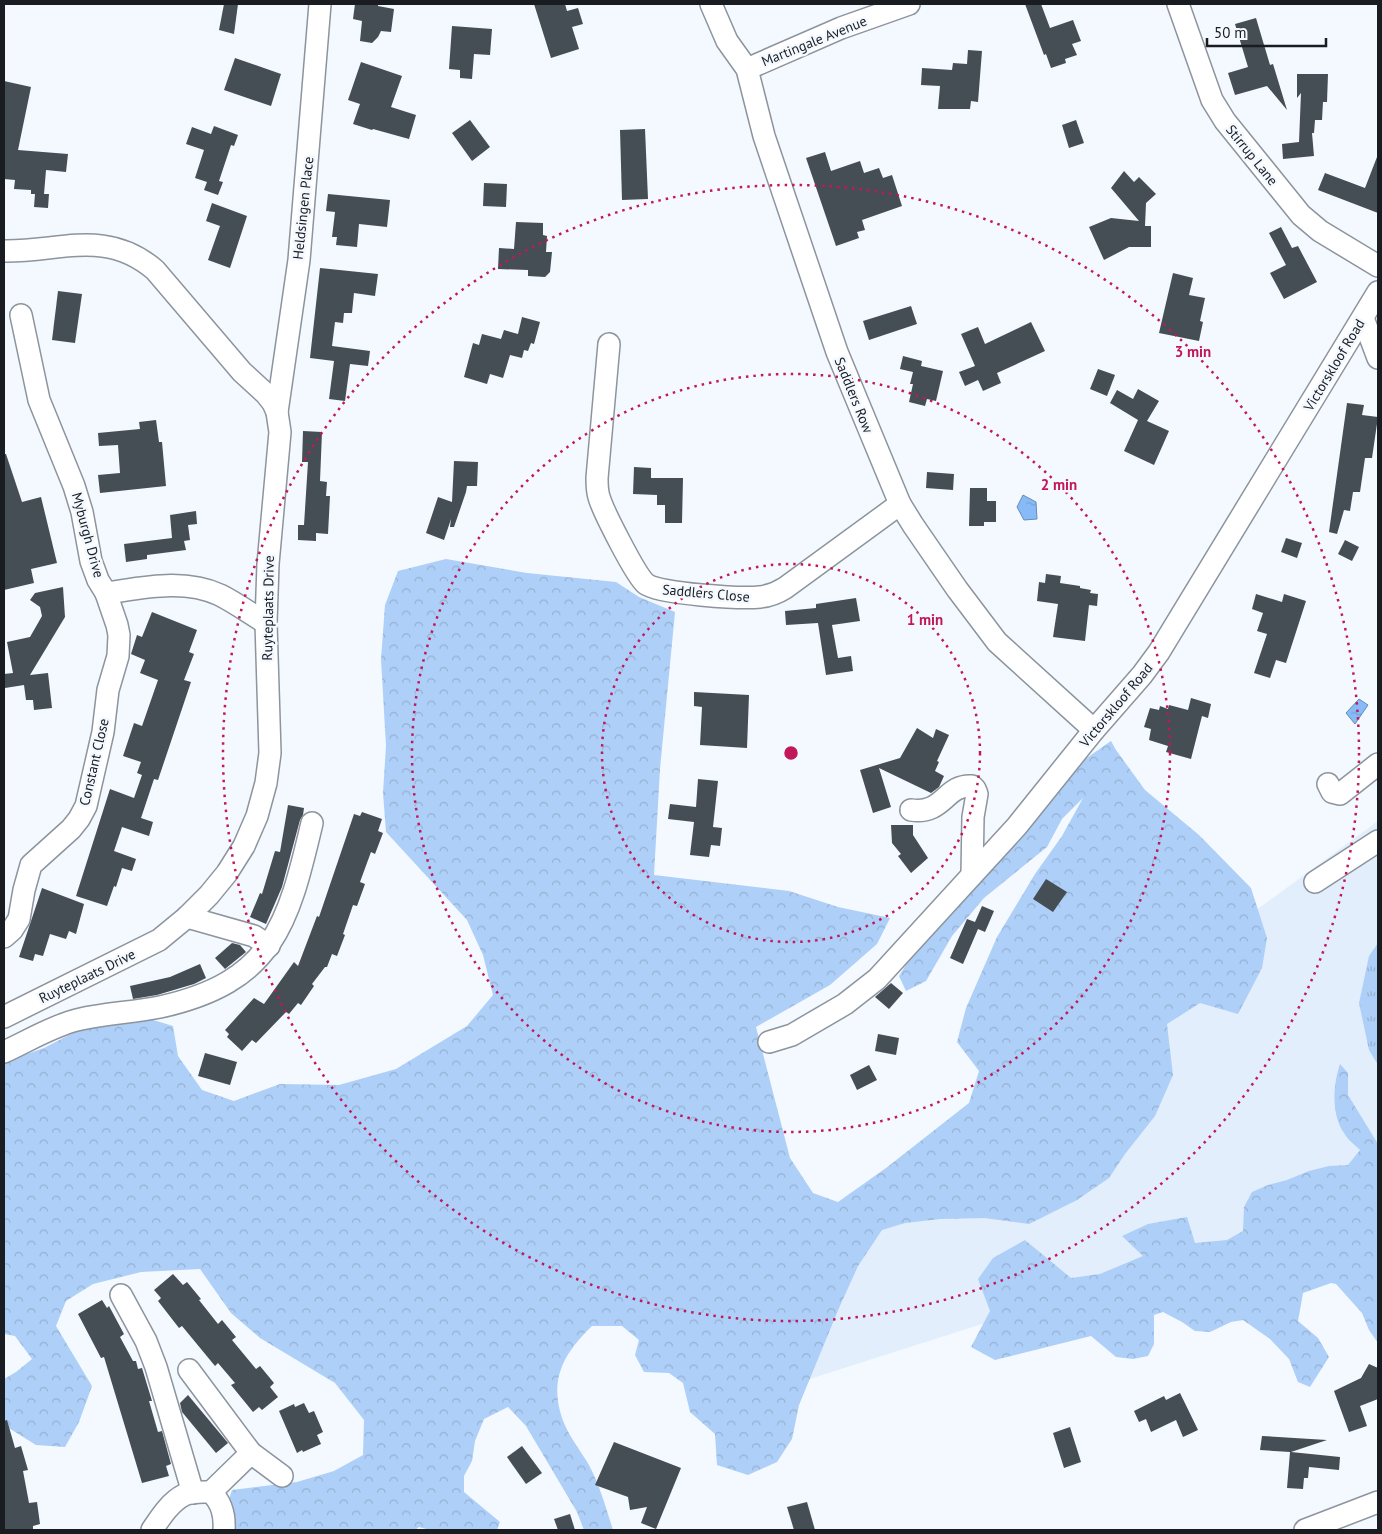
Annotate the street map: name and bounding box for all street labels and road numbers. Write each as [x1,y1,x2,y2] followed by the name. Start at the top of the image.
[759,12,869,70] street label: Martingale Avenue
[1222,121,1282,189] street label: Stirrup Lane
[289,156,317,260] street label: Heldsingen Place
[1299,316,1369,415] street label: Victorskloof Road
[831,354,878,436] street label: Saddlers Row
[68,490,108,580] street label: Myburgh Drive
[258,555,278,661] street label: Ruyteplaats Drive
[662,580,750,606] street label: Saddlers Close
[1075,659,1156,751] street label: Victorskloof Road
[75,717,113,807] street label: Constant Close
[36,945,138,1007] street label: Ruyteplaats Drive

